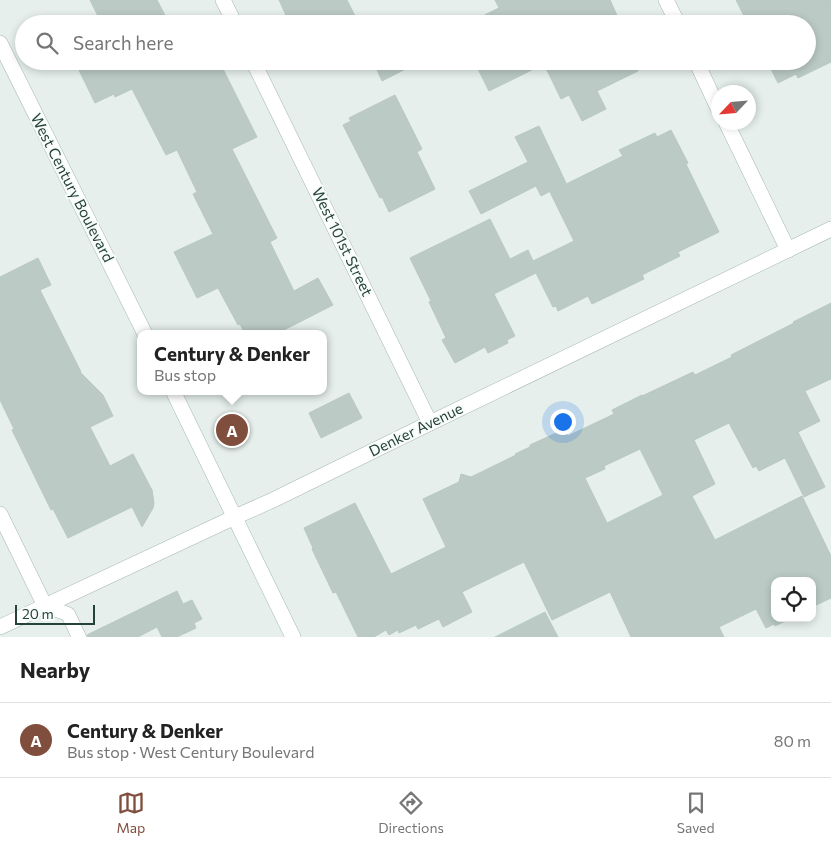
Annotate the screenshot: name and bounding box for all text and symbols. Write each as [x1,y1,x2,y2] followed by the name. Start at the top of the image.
[15,15,816,70] search box
[33,29,61,57] icon: search
[73,31,173,54] text: Search here
[711,85,756,130] north arrow
[28,110,118,265] street label: West Century Boulevard
[309,184,377,299] street label: West 101st Street
[137,330,327,395] popup
[154,342,310,365] text: Century & Denker
[154,365,216,384] text: Bus stop
[366,399,465,460] street label: Denker Avenue
[550,409,576,435] your location
[216,411,248,449] pin: A
[771,577,816,622] map controls
[771,577,816,622] button: locate
[15,602,95,625] scale bar
[22,605,54,622] text: 20 m
[20,657,90,682] text: Nearby
[67,719,223,742] text: Century & Denker
[30,731,42,750] text: A
[774,731,811,750] text: 80 m
[67,742,314,761] text: Bus stop · West Century Boulevard
[116,789,145,836] tab: Map
[378,789,444,836] tab: Directions
[677,789,715,836] tab: Saved

